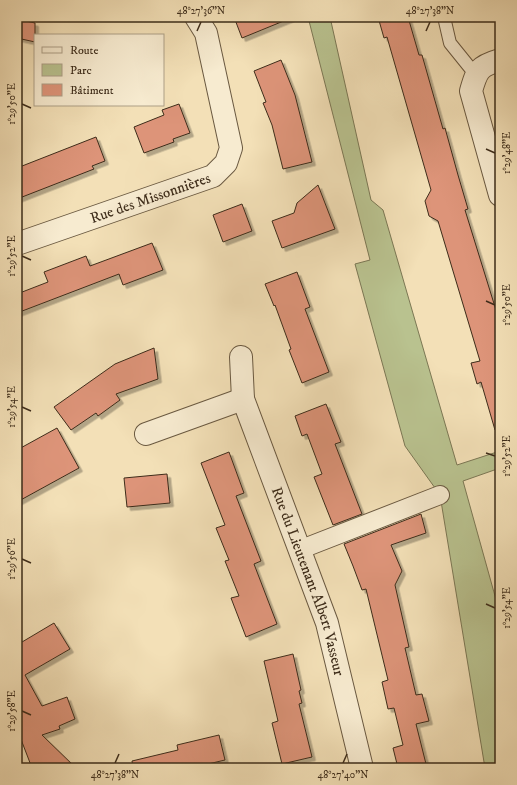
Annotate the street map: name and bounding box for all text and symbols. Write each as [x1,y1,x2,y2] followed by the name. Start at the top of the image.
[177,5,225,17] text: 48°27'36"N
[406,5,454,17] text: 48°27'38"N
[34,34,164,106] legend
[70,43,98,58] text: Route
[70,63,92,78] text: Parc
[6,83,18,125] text: 1°29'50"E
[70,83,114,98] text: Bâtiment
[501,132,513,174] text: 1°29'48"E
[88,168,213,227] street label: Rue des Missonnières
[6,235,18,277] text: 1°29'52"E
[501,284,513,326] text: 1°29'50"E
[6,386,18,428] text: 1°29'54"E
[501,435,513,477] text: 1°29'52"E
[267,484,349,678] street label: Rue du Lieutenant Albert Vasseur
[6,538,18,580] text: 1°29'56"E
[501,587,513,629] text: 1°29'54"E
[6,690,18,732] text: 1°29'58"E
[91,769,139,781] text: 48°27'38"N
[318,769,368,781] text: 48°27'40"N

